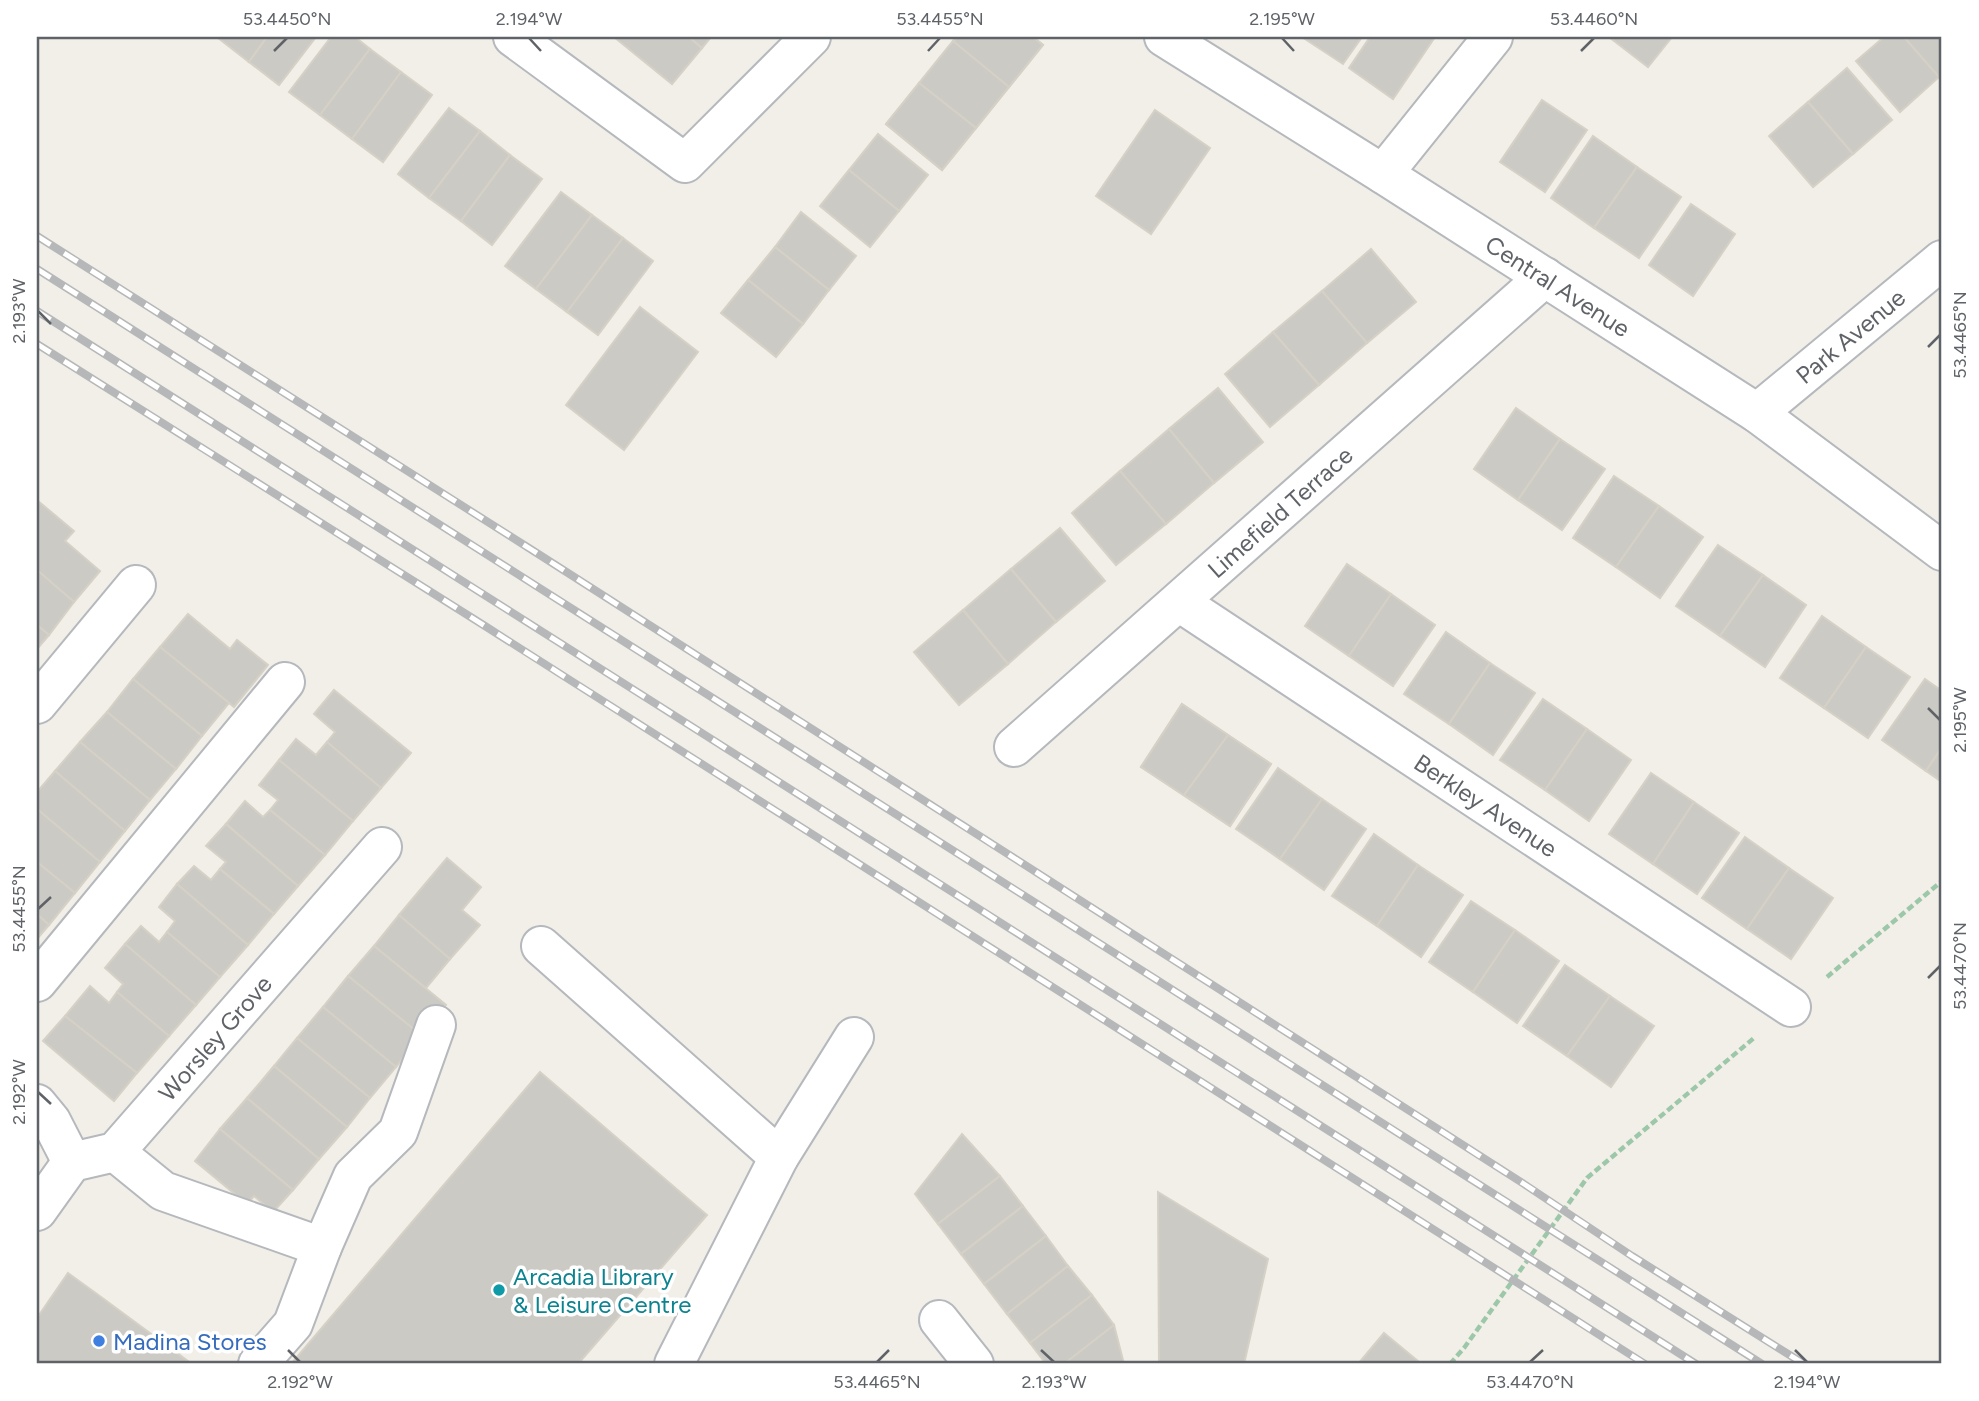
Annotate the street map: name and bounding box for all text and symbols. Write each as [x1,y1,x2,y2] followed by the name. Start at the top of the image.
[243,8,331,30] text: 53.4450°N
[496,8,563,30] text: 2.194°W
[896,8,984,30] text: 53.4455°N
[1249,8,1316,30] text: 2.195°W
[1550,8,1638,30] text: 53.4460°N
[1480,229,1636,343] street label: Central Avenue
[8,278,30,344] text: 2.193°W
[1790,282,1911,389] street label: Park Avenue
[1949,291,1971,379] text: 53.4465°N
[1201,440,1358,584] street label: Limefield Terrace
[1949,686,1971,753] text: 2.195°W
[1409,747,1563,863] street label: Berkley Avenue
[8,865,30,953] text: 53.4455°N
[1949,922,1971,1010] text: 53.4470°N
[152,969,278,1107] street label: Worsley Grove
[8,1059,30,1125] text: 2.192°W
[513,1262,691,1319] place label: Arcadia Library & Leisure Centre
[491,1282,507,1298] marker: Arcadia Library & Leisure Centre
[113,1327,267,1356] place label: Madina Stores
[91,1333,107,1349] marker: Madina Stores
[267,1371,333,1393] text: 2.192°W
[833,1371,921,1393] text: 53.4465°N
[1021,1371,1087,1393] text: 2.193°W
[1486,1371,1574,1393] text: 53.4470°N
[1774,1371,1841,1393] text: 2.194°W

